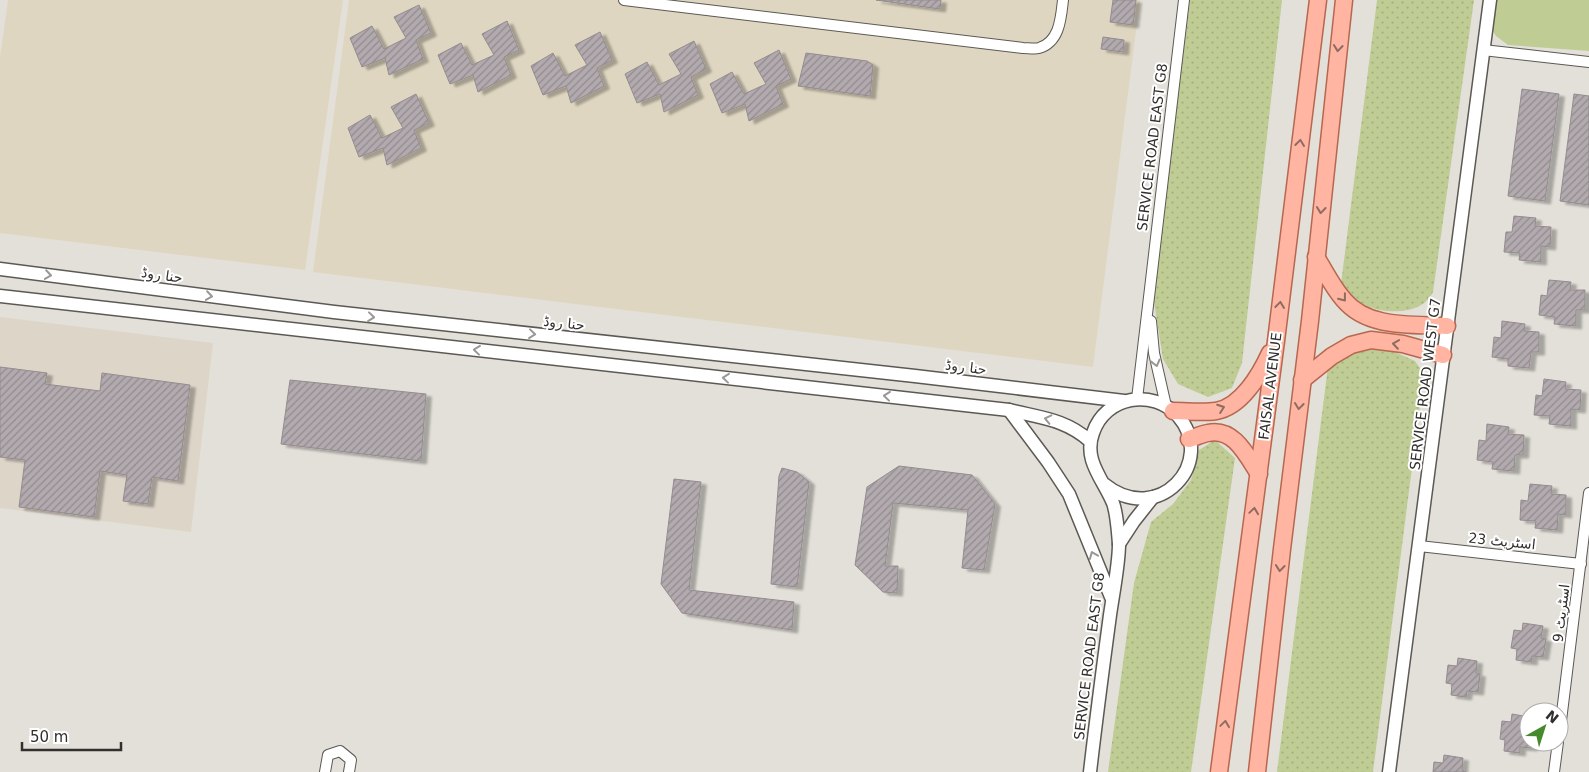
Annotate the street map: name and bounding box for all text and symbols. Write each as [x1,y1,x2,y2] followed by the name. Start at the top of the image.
[1333,45,1344,53] one-way arrow
[1134,62,1170,232] street label: SERVICE ROAD EAST G8
[1294,139,1305,147] one-way arrow
[1316,206,1327,214] one-way arrow
[140,264,184,287] street label: حنا روڈ
[45,269,53,280] one-way arrow
[206,290,214,301] one-way arrow
[1338,292,1346,301] one-way arrow
[1407,297,1443,471] street label: SERVICE ROAD WEST G7
[1275,300,1285,309] one-way arrow
[367,311,375,322] one-way arrow
[542,313,585,334] street label: حنا روڈ
[528,328,536,339] one-way arrow
[1255,331,1285,441] street label: FAISAL AVENUE
[1392,339,1400,349] one-way arrow
[473,345,481,356] one-way arrow
[944,357,988,378] street label: حنا روڈ
[1150,358,1161,367] one-way arrow
[721,373,729,384] one-way arrow
[883,391,891,402] one-way arrow
[1294,403,1305,411] one-way arrow
[1216,404,1225,414] one-way arrow
[1043,414,1052,425] one-way arrow
[1248,506,1259,514] one-way arrow
[1467,530,1536,553] street label: اسٹریٹ 23
[1089,551,1100,560] one-way arrow
[1275,564,1286,572] one-way arrow
[1071,571,1107,741] street label: SERVICE ROAD EAST G8
[1549,583,1574,643] street label: اسٹریٹ 9
[1519,702,1569,752] north arrow
[1543,707,1562,727] text: N
[1219,719,1230,727] one-way arrow
[22,720,121,752] scale bar
[30,728,68,746] text: 50 m

